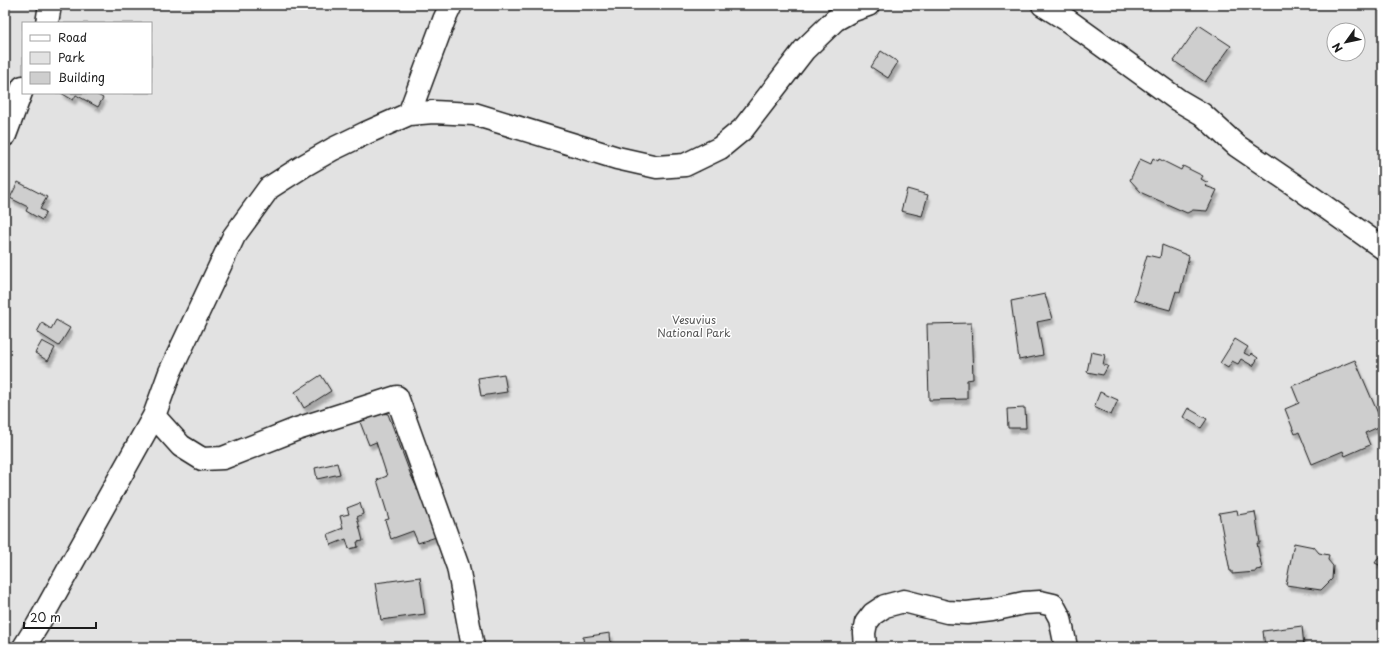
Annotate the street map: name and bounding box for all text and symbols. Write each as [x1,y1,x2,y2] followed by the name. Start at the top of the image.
[22,22,152,94] legend
[1326,22,1366,62] north arrow
[58,28,87,46] text: Road
[1328,39,1347,56] text: N
[58,48,85,66] text: Park
[58,68,105,86] text: Building
[657,311,731,341] park label: Vesuvius National Park
[24,604,96,630] scale bar
[30,608,61,626] text: 20 m

